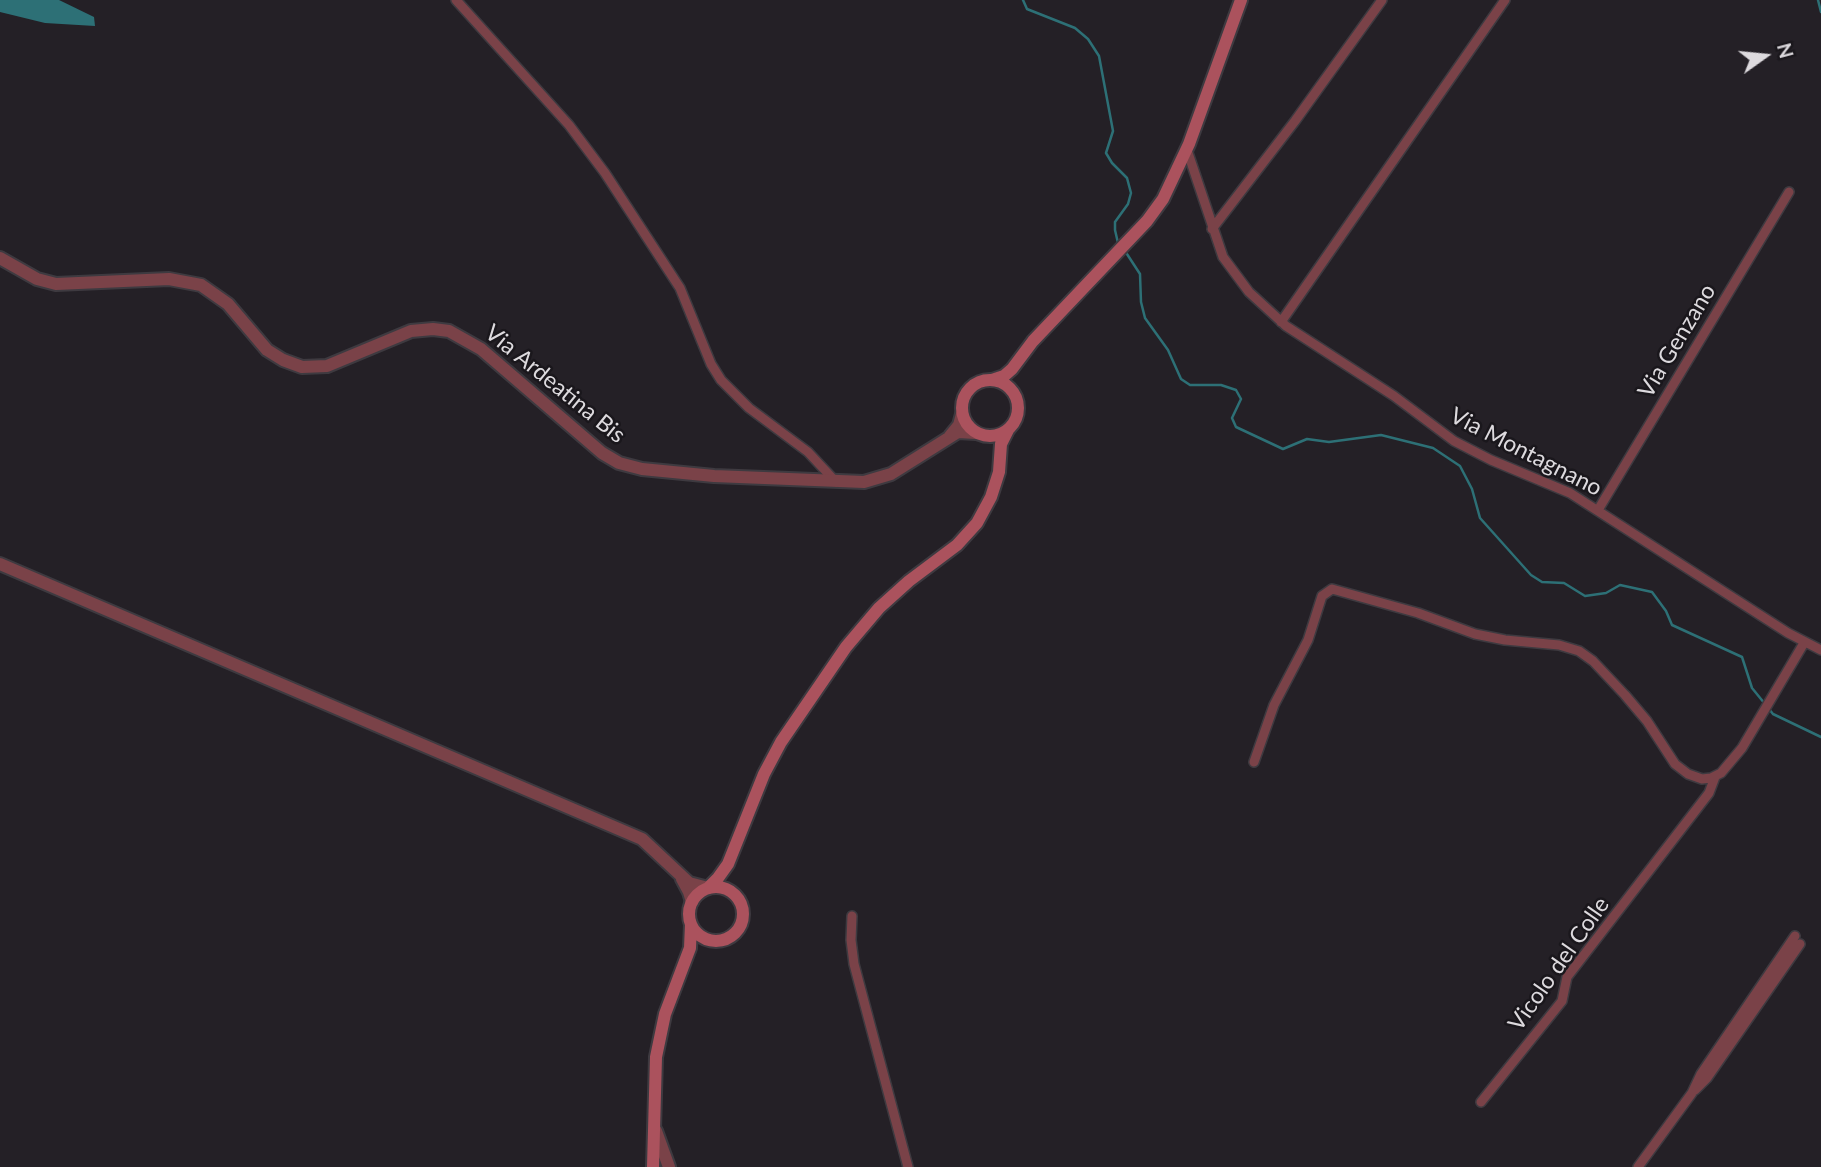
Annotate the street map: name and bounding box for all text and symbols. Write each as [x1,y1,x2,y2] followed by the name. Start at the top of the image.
[1730,21,1800,91] north arrow
[1773,40,1799,60] text: N
[1632,279,1722,403] street label: Via Genzano
[479,319,631,449] street label: Via Ardeatina Bis
[1445,402,1607,502] street label: Via Montagnano
[1503,892,1615,1036] street label: Vicolo del Colle

